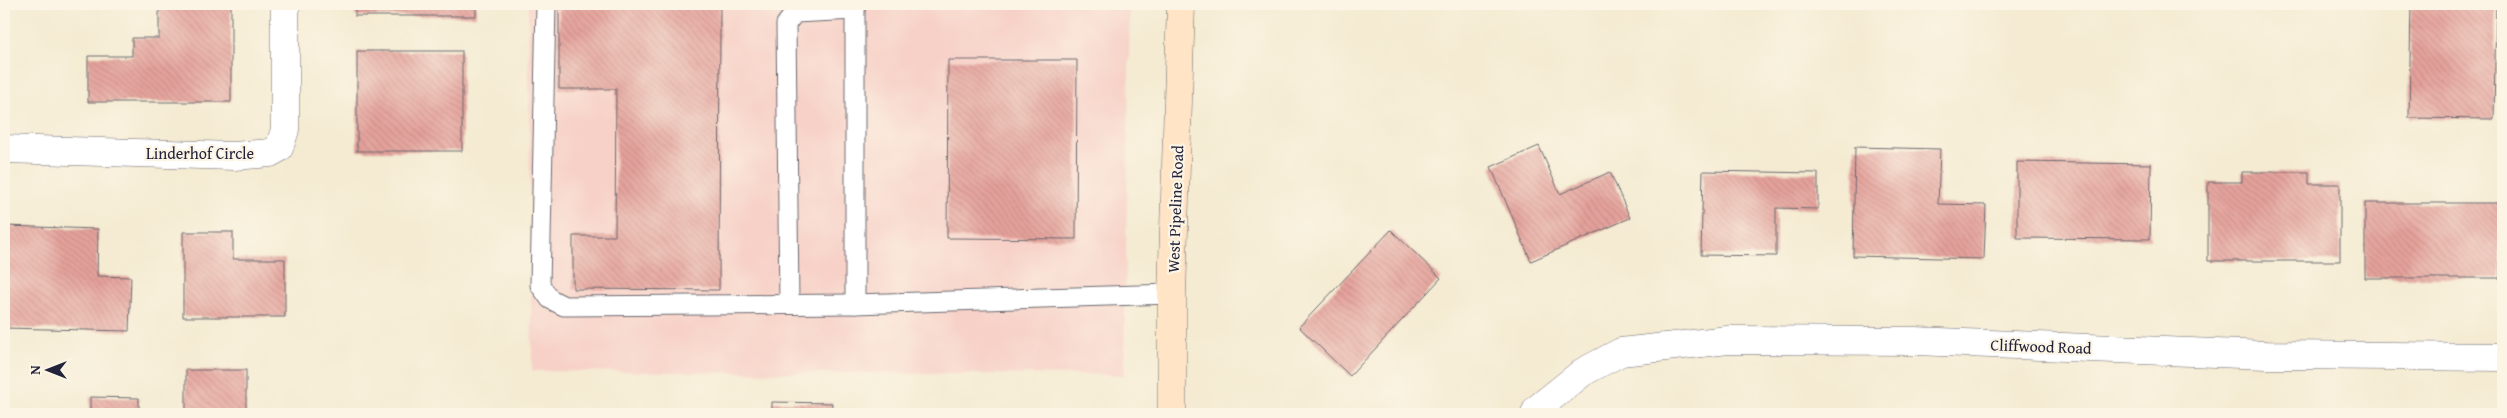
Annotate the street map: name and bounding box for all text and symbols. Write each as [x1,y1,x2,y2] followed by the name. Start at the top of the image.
[146,141,254,165] street label: Linderhof Circle
[1161,144,1189,273] street label: West Pipeline Road
[1990,332,2092,360] street label: Cliffwood Road
[22,346,72,396] north arrow
[25,365,45,375] text: N

